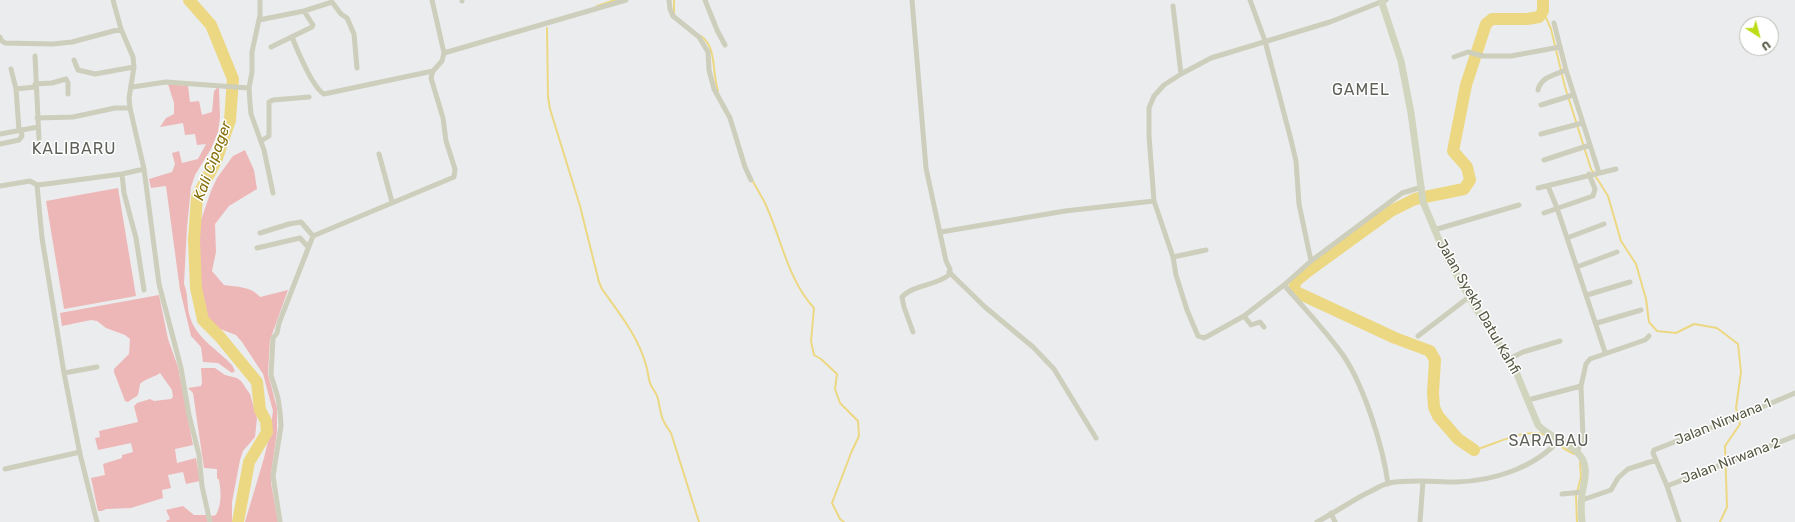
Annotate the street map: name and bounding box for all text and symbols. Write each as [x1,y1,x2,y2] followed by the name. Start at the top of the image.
[1739,16,1779,56] north arrow
[1759,38,1773,53] text: U
[1332,80,1390,100] district label: GAMEL
[190,119,236,203] water label: Kali Cipager
[32,139,116,159] district label: KALIBARU
[1432,237,1524,377] street label: Jalan Syekh Datul Kahfi
[1672,395,1774,449] street label: Jalan Nirwana 1
[1509,431,1589,451] district label: SARABAU
[1679,434,1783,488] street label: Jalan Nirwana 2

